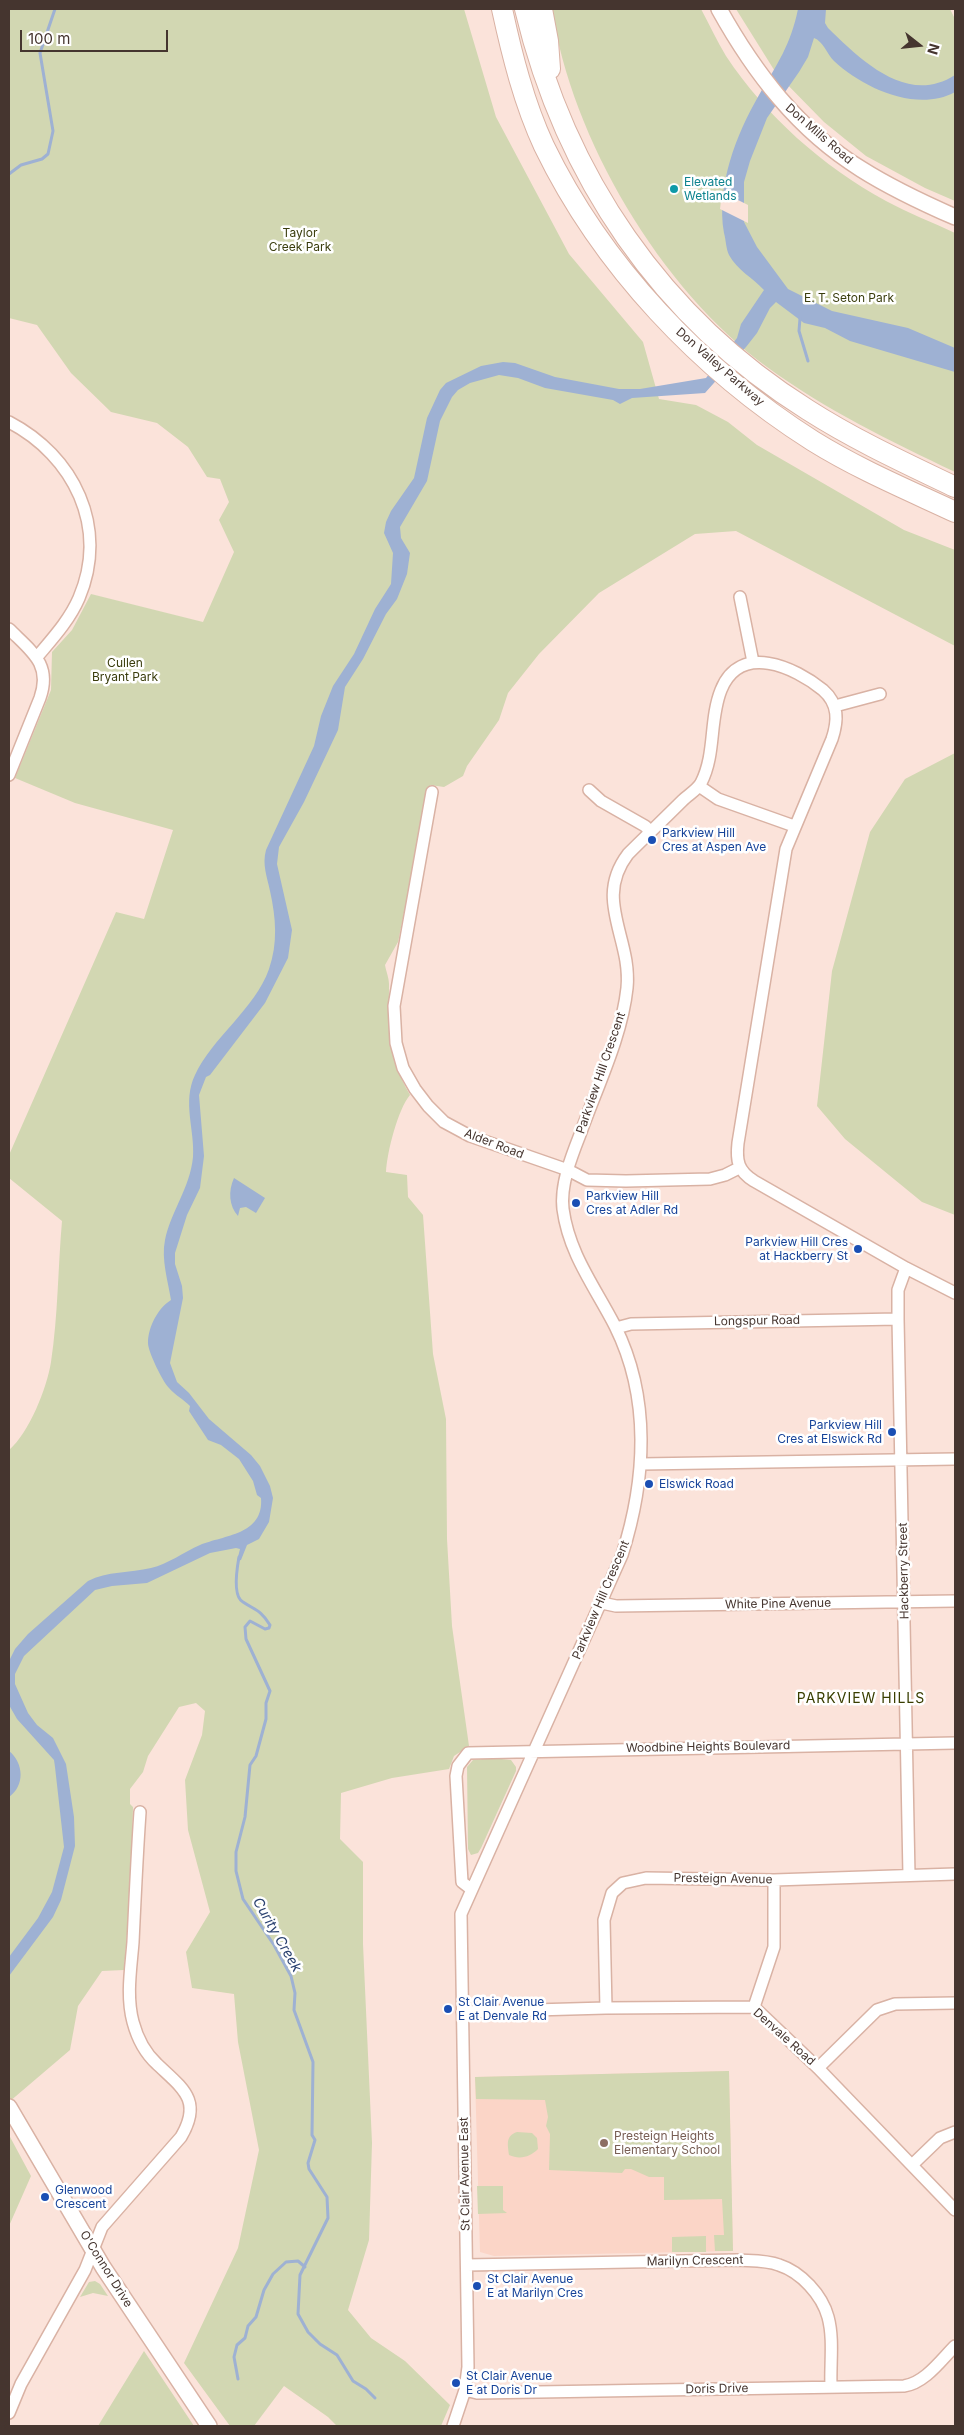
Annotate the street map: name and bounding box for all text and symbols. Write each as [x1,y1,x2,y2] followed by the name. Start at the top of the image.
[22,20,170,52] scale bar
[894,20,944,70] north arrow
[28,29,70,48] text: 100 m
[924,42,944,57] text: N
[782,101,856,167] street label: Don Mills Road
[684,175,737,203] place label: Elevated Wetlands
[668,183,680,195] marker: Elevated Wetlands
[269,226,331,254] park label: Taylor Creek Park
[804,291,894,305] park label: E. T. Seton Park
[673,325,767,409] street label: Don Valley Parkway
[92,656,158,684] park label: Cullen Bryant Park
[662,826,766,854] place label: Parkview Hill Cres at Aspen Ave
[646,834,658,846] marker: Parkview Hill Cres at Aspen Ave
[573,1010,629,1136] street label: Parkview Hill Crescent
[462,1126,526,1162] street label: Alder Road
[586,1189,678,1217] place label: Parkview Hill Cres at Adler Rd
[570,1197,582,1209] marker: Parkview Hill Cres at Adler Rd
[745,1235,848,1263] place label: Parkview Hill Cres at Hackberry St
[852,1243,864,1255] marker: Parkview Hill Cres at Hackberry St
[714,1313,800,1329] street label: Longspur Road
[777,1418,882,1446] place label: Parkview Hill Cres at Elswick Rd
[886,1426,898,1438] marker: Parkview Hill Cres at Elswick Rd
[659,1477,734,1491] place label: Elswick Road
[643,1478,655,1490] marker: Elswick Road
[896,1522,912,1620] street label: Hackberry Street
[569,1538,633,1662] street label: Parkview Hill Crescent
[725,1596,831,1612] street label: White Pine Avenue
[795,1691,927,1707] district label: PARKVIEW HILLS
[626,1738,790,1756] street label: Woodbine Heights Boulevard
[673,1871,773,1887] street label: Presteign Avenue
[249,1895,305,1975] water label: Curity Creek
[458,1995,547,2023] place label: St Clair Avenue E at Denvale Rd
[442,2003,454,2015] marker: St Clair Avenue E at Denvale Rd
[750,2005,818,2069] street label: Denvale Road
[457,2117,473,2231] street label: St Clair Avenue East
[614,2129,720,2157] place label: Presteign Heights Elementary School
[598,2137,610,2149] marker: Presteign Heights Elementary School
[55,2183,112,2211] place label: Glenwood Crescent
[39,2191,51,2203] marker: Glenwood Crescent
[77,2228,135,2310] street label: O'Connor Drive
[647,2253,743,2269] street label: Marilyn Crescent
[487,2272,583,2300] place label: St Clair Avenue E at Marilyn Cres
[471,2280,483,2292] marker: St Clair Avenue E at Marilyn Cres
[466,2369,552,2397] place label: St Clair Avenue E at Doris Dr
[450,2377,462,2389] marker: St Clair Avenue E at Doris Dr
[685,2381,749,2397] street label: Doris Drive

